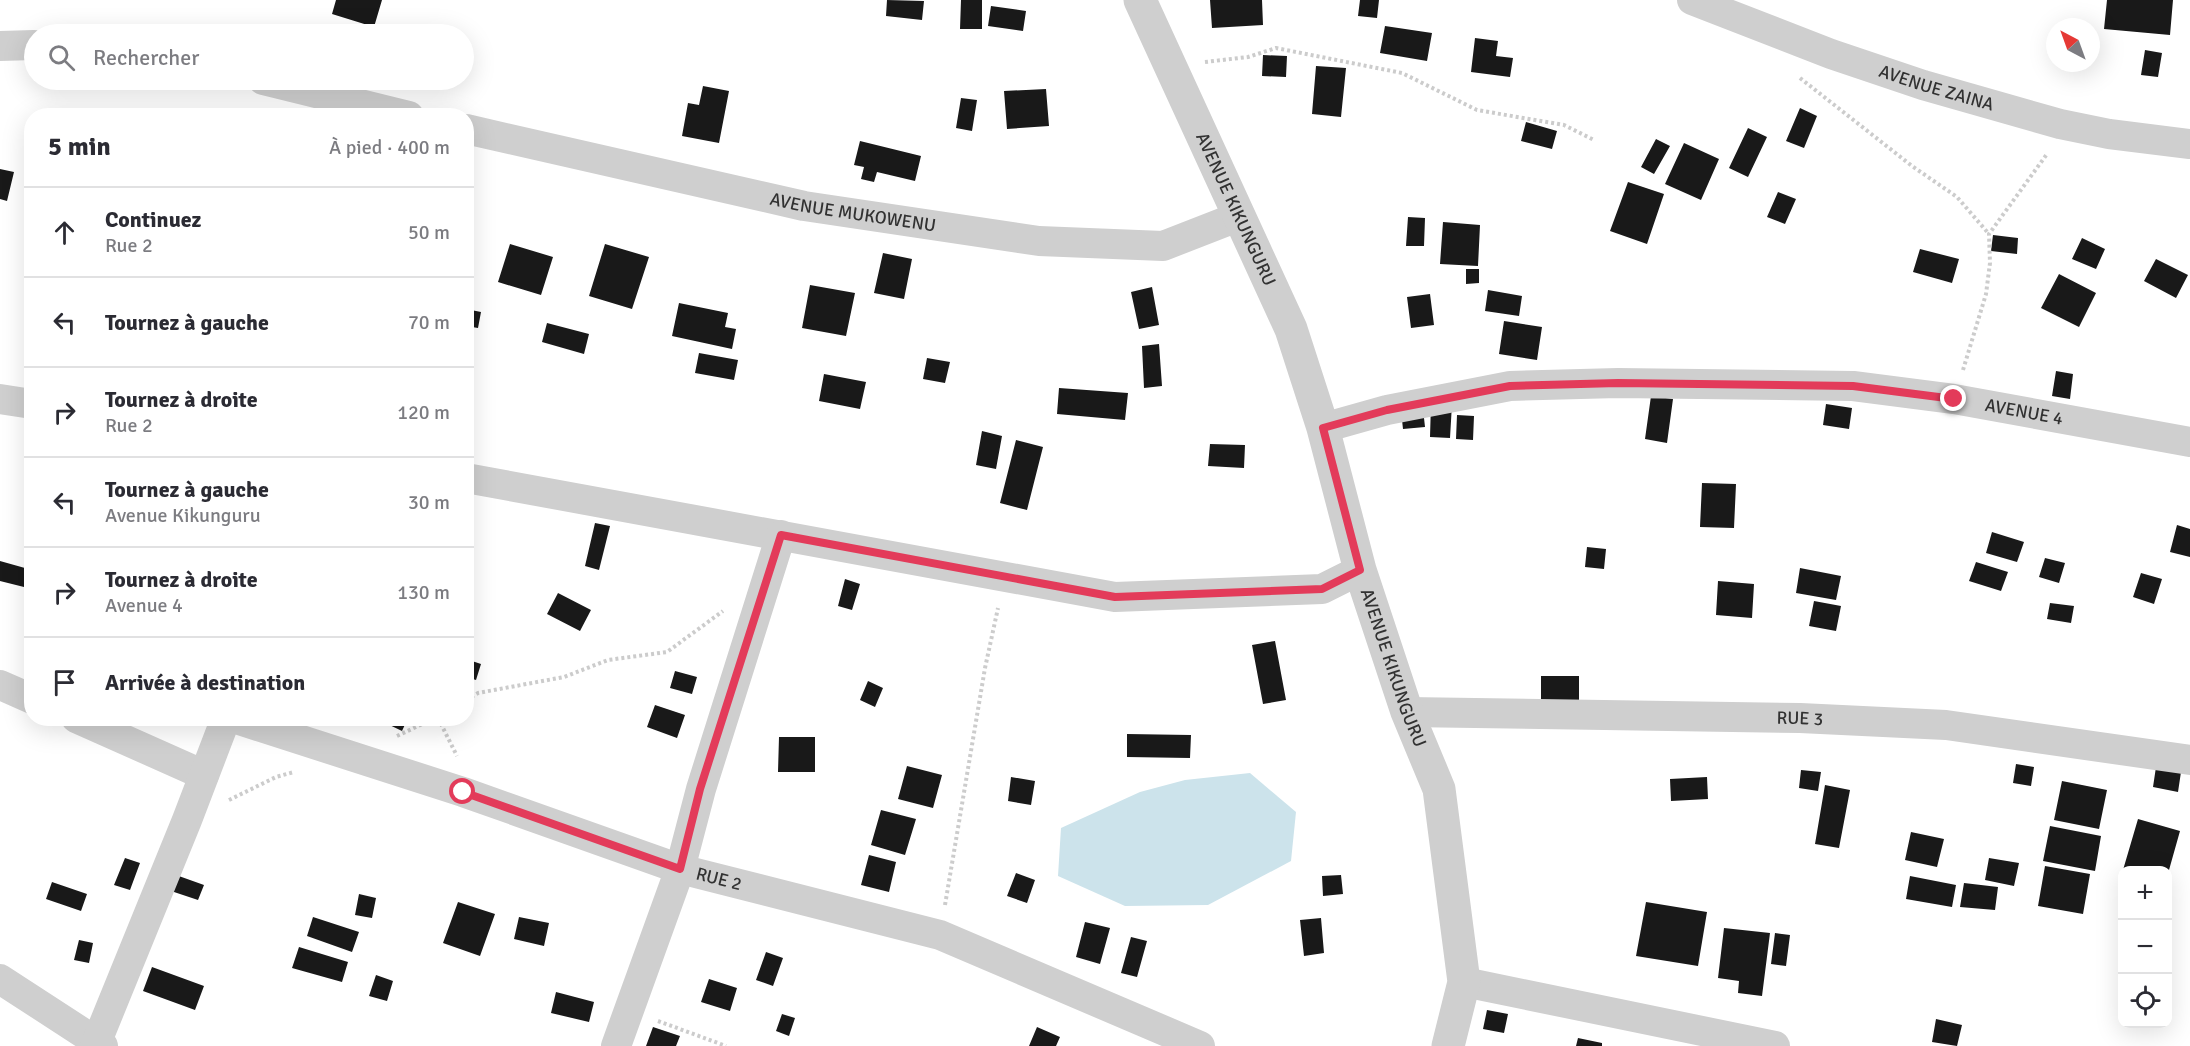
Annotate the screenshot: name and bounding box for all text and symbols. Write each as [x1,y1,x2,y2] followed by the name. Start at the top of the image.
[2046,18,2100,72] north arrow
[24,24,474,90] search box
[45,41,78,74] icon: search
[93,44,199,71] text: Rechercher
[1876,60,1996,116] street label: AVENUE ZAINA
[1191,129,1281,289] street label: AVENUE KIKUNGURU
[48,131,111,163] text: 5 min
[329,135,450,160] text: À pied · 400 m
[768,188,937,237] street label: AVENUE MUKOWENU
[105,206,201,233] text: Continuez
[48,216,81,249] icon: ahead
[408,220,450,245] text: 50 m
[105,233,153,258] text: Rue 2
[48,306,81,339] icon: left
[105,309,269,336] text: Tournez à gauche
[408,310,450,335] text: 70 m
[1940,385,1966,411] route end
[105,386,258,413] text: Tournez à droite
[1983,394,2065,430] street label: AVENUE 4
[48,396,81,429] icon: right
[397,400,450,425] text: 120 m
[105,413,153,438] text: Rue 2
[105,476,269,503] text: Tournez à gauche
[48,486,81,519] icon: left
[408,490,450,515] text: 30 m
[105,503,261,528] text: Avenue Kikunguru
[105,566,258,593] text: Tournez à droite
[48,576,81,609] icon: right
[397,580,450,605] text: 130 m
[1356,586,1431,750] street label: AVENUE KIKUNGURU
[105,593,183,618] text: Avenue 4
[48,666,81,699] icon: arrive
[105,669,305,696] text: Arrivée à destination
[1777,707,1824,730] street label: RUE 3
[449,778,475,804] route start
[694,862,744,895] street label: RUE 2
[2118,866,2172,1028] map controls
[2118,866,2172,920] button: +
[2118,920,2172,974] button: −
[2118,974,2172,1028] button: locate

